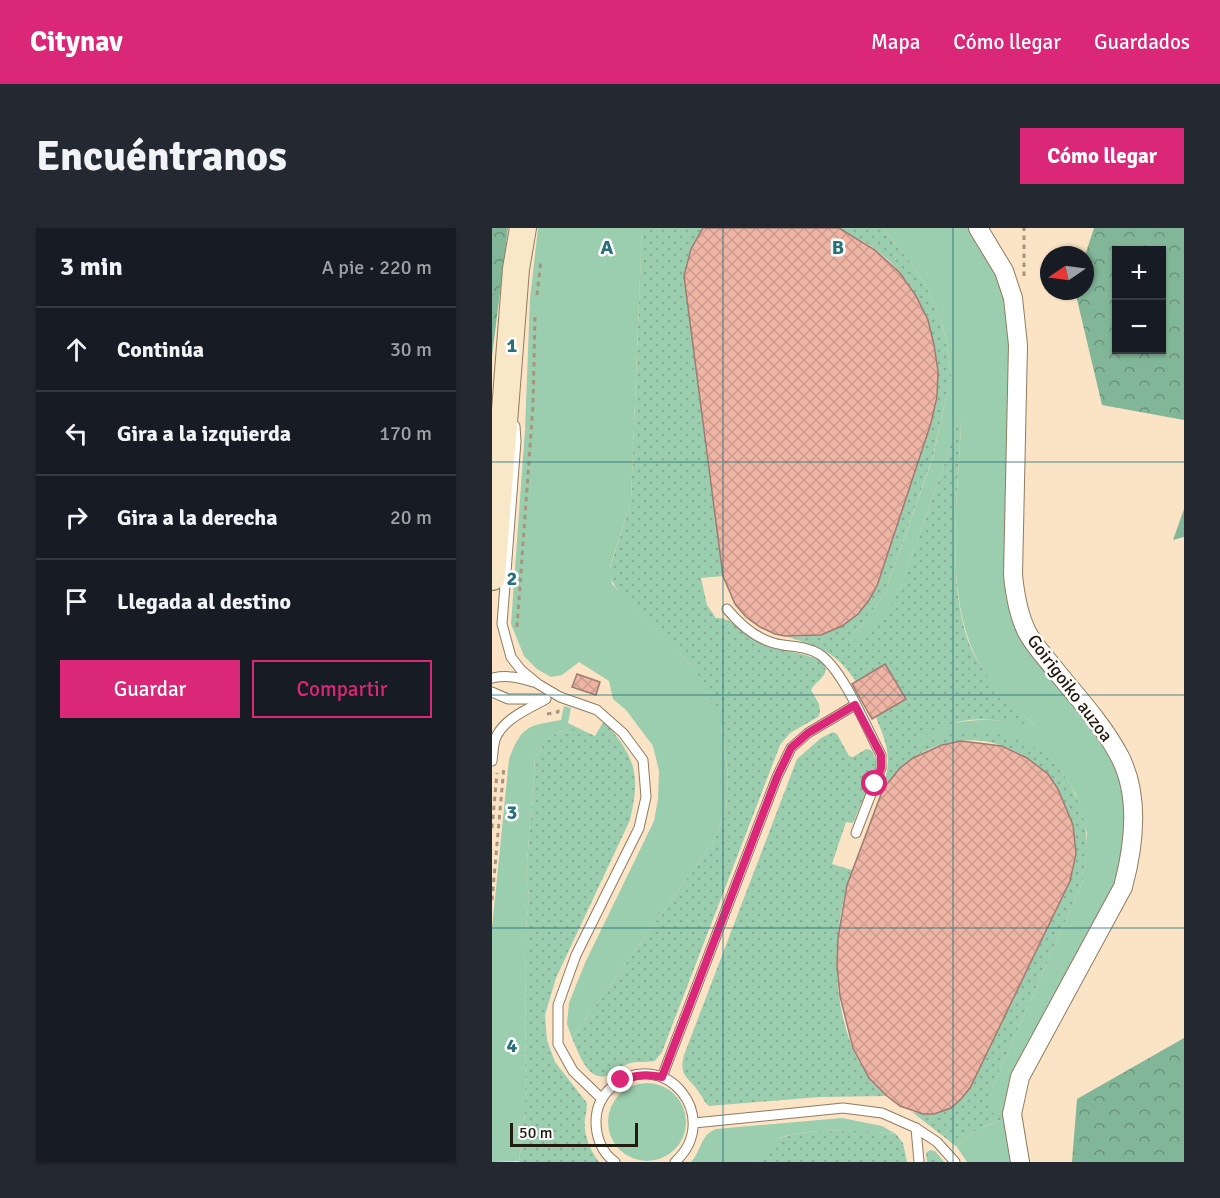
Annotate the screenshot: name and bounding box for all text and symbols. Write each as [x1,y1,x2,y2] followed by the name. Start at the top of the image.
[30,25,123,59] text: Citynav
[871,29,920,55] text: Mapa
[953,29,1061,55] text: Cómo llegar
[1094,29,1190,55] text: Guardados
[1020,128,1184,184] button: Cómo llegar
[36,131,287,182] text: Encuéntranos
[601,235,614,260] text: A
[832,235,844,260] text: B
[1040,246,1094,300] north arrow
[1112,246,1166,354] map controls
[1112,246,1166,300] button: +
[60,251,123,283] text: 3 min
[322,255,432,280] text: A pie · 220 m
[1112,300,1166,354] button: −
[60,333,93,366] icon: ahead
[507,333,518,358] text: 1
[117,336,204,363] text: Continúa
[390,337,432,362] text: 30 m
[60,417,93,450] icon: left
[117,420,291,447] text: Gira a la izquierda
[379,421,432,446] text: 170 m
[60,501,93,534] icon: right
[117,504,278,531] text: Gira a la derecha
[390,505,432,530] text: 20 m
[507,566,517,591] text: 2
[60,585,93,618] icon: arrive
[117,588,291,615] text: Llegada al destino
[1023,630,1117,746] street label: Goirigoiko auzoa
[60,660,240,718] button: Guardar
[252,660,432,718] button: Compartir
[861,770,887,796] route start
[507,800,517,825] text: 3
[507,1033,518,1058] text: 4
[607,1066,633,1092] route end
[510,1120,638,1148] scale bar
[519,1123,553,1143] text: 50 m

